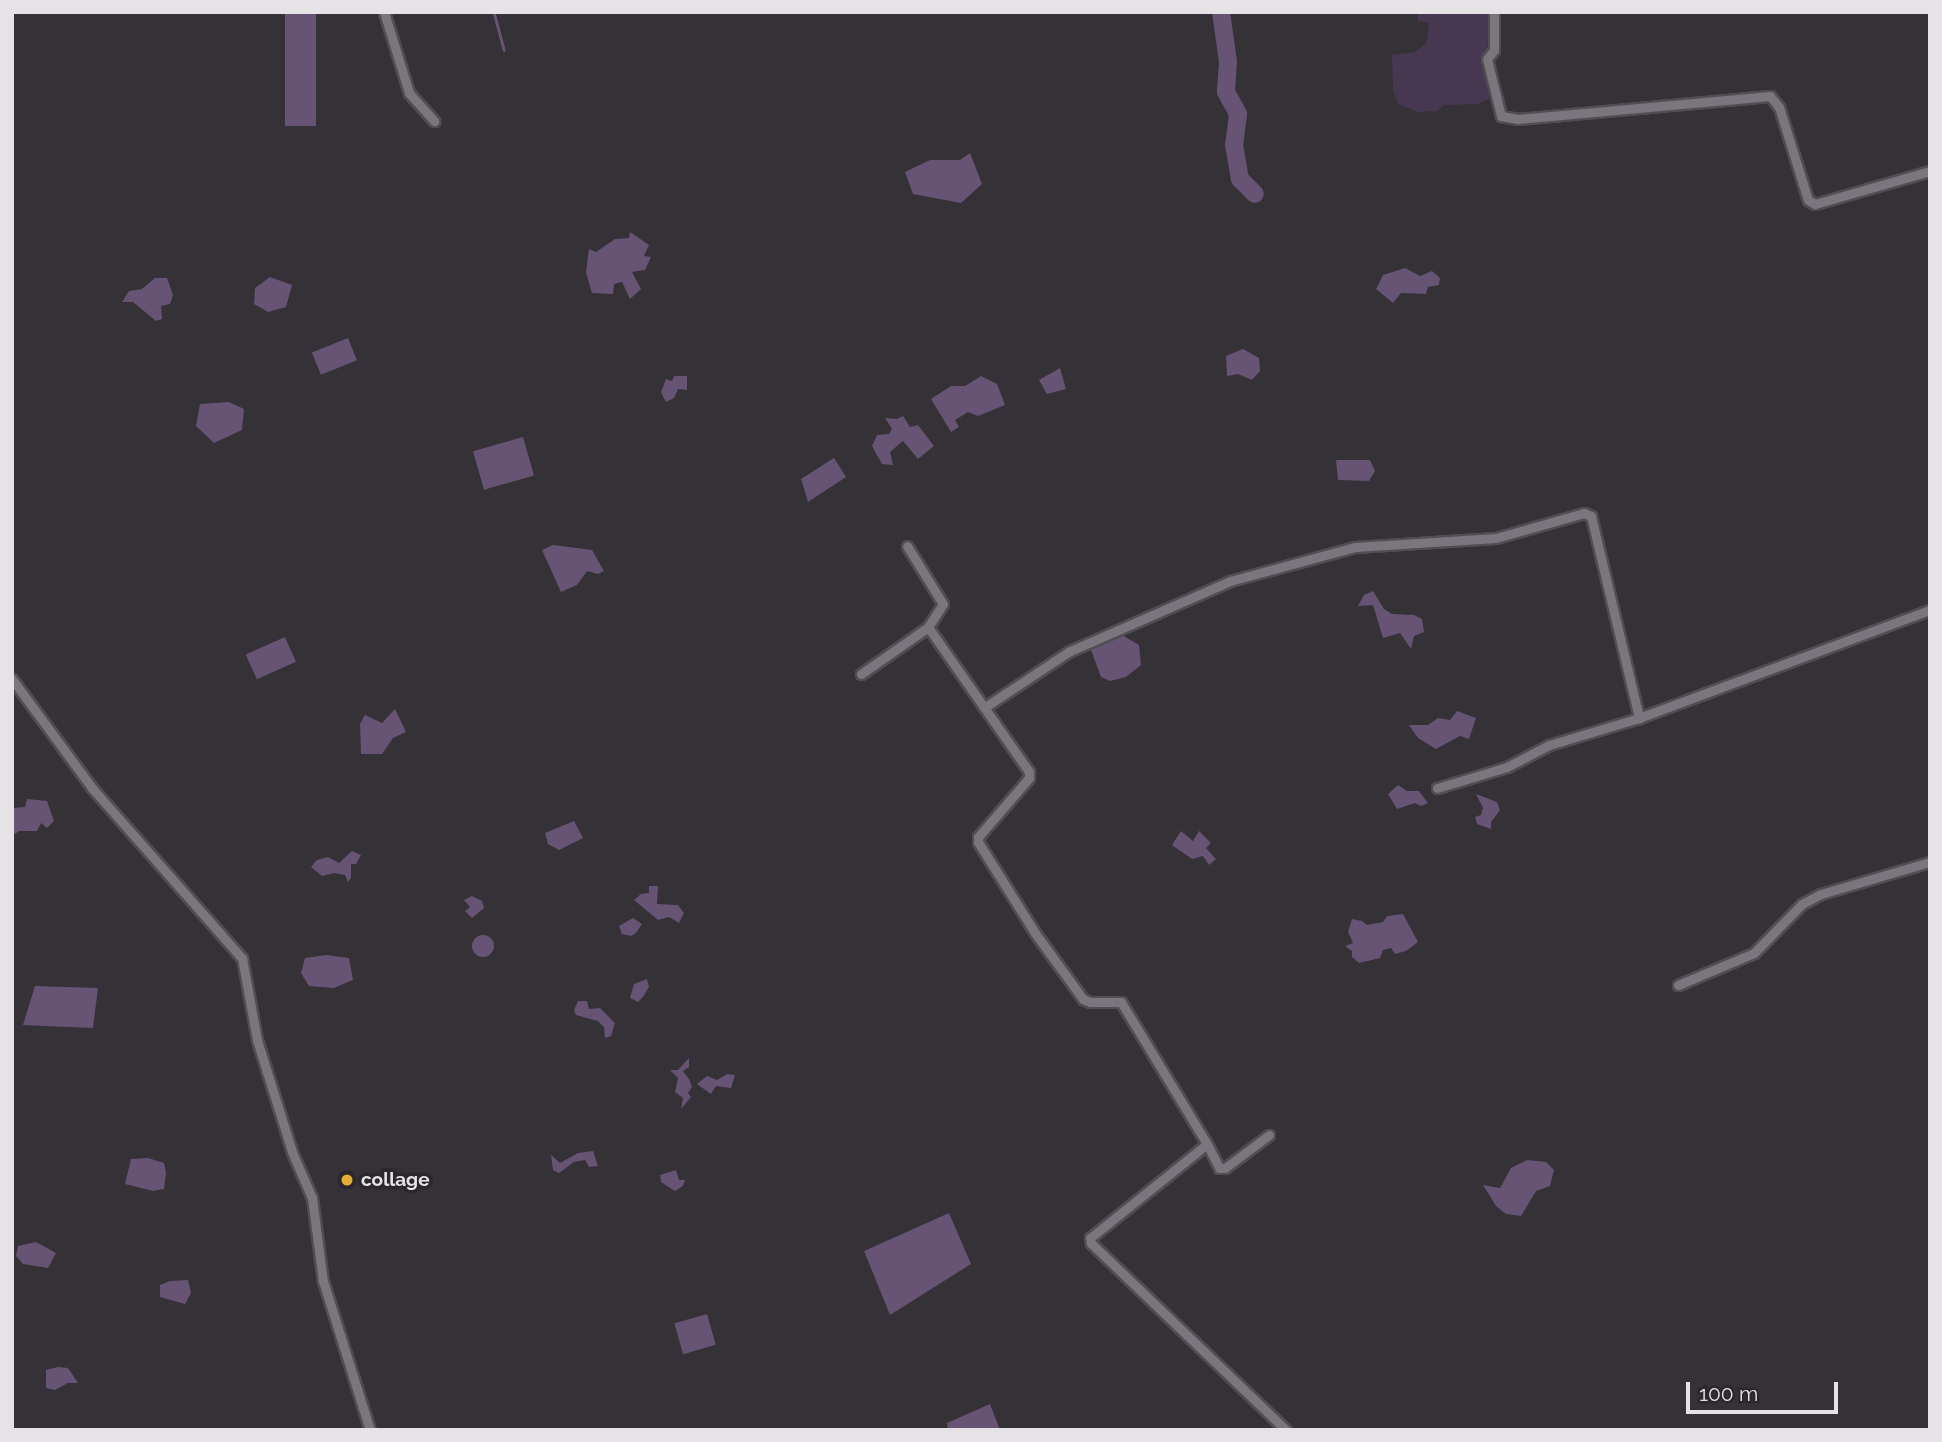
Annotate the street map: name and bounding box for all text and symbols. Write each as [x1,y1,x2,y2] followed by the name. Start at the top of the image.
[361,1169,430,1191] place label: collage
[339,1172,355,1188] marker: collage
[1690,1368,1842,1412] scale bar
[1699,1381,1758,1406] text: 100 m

